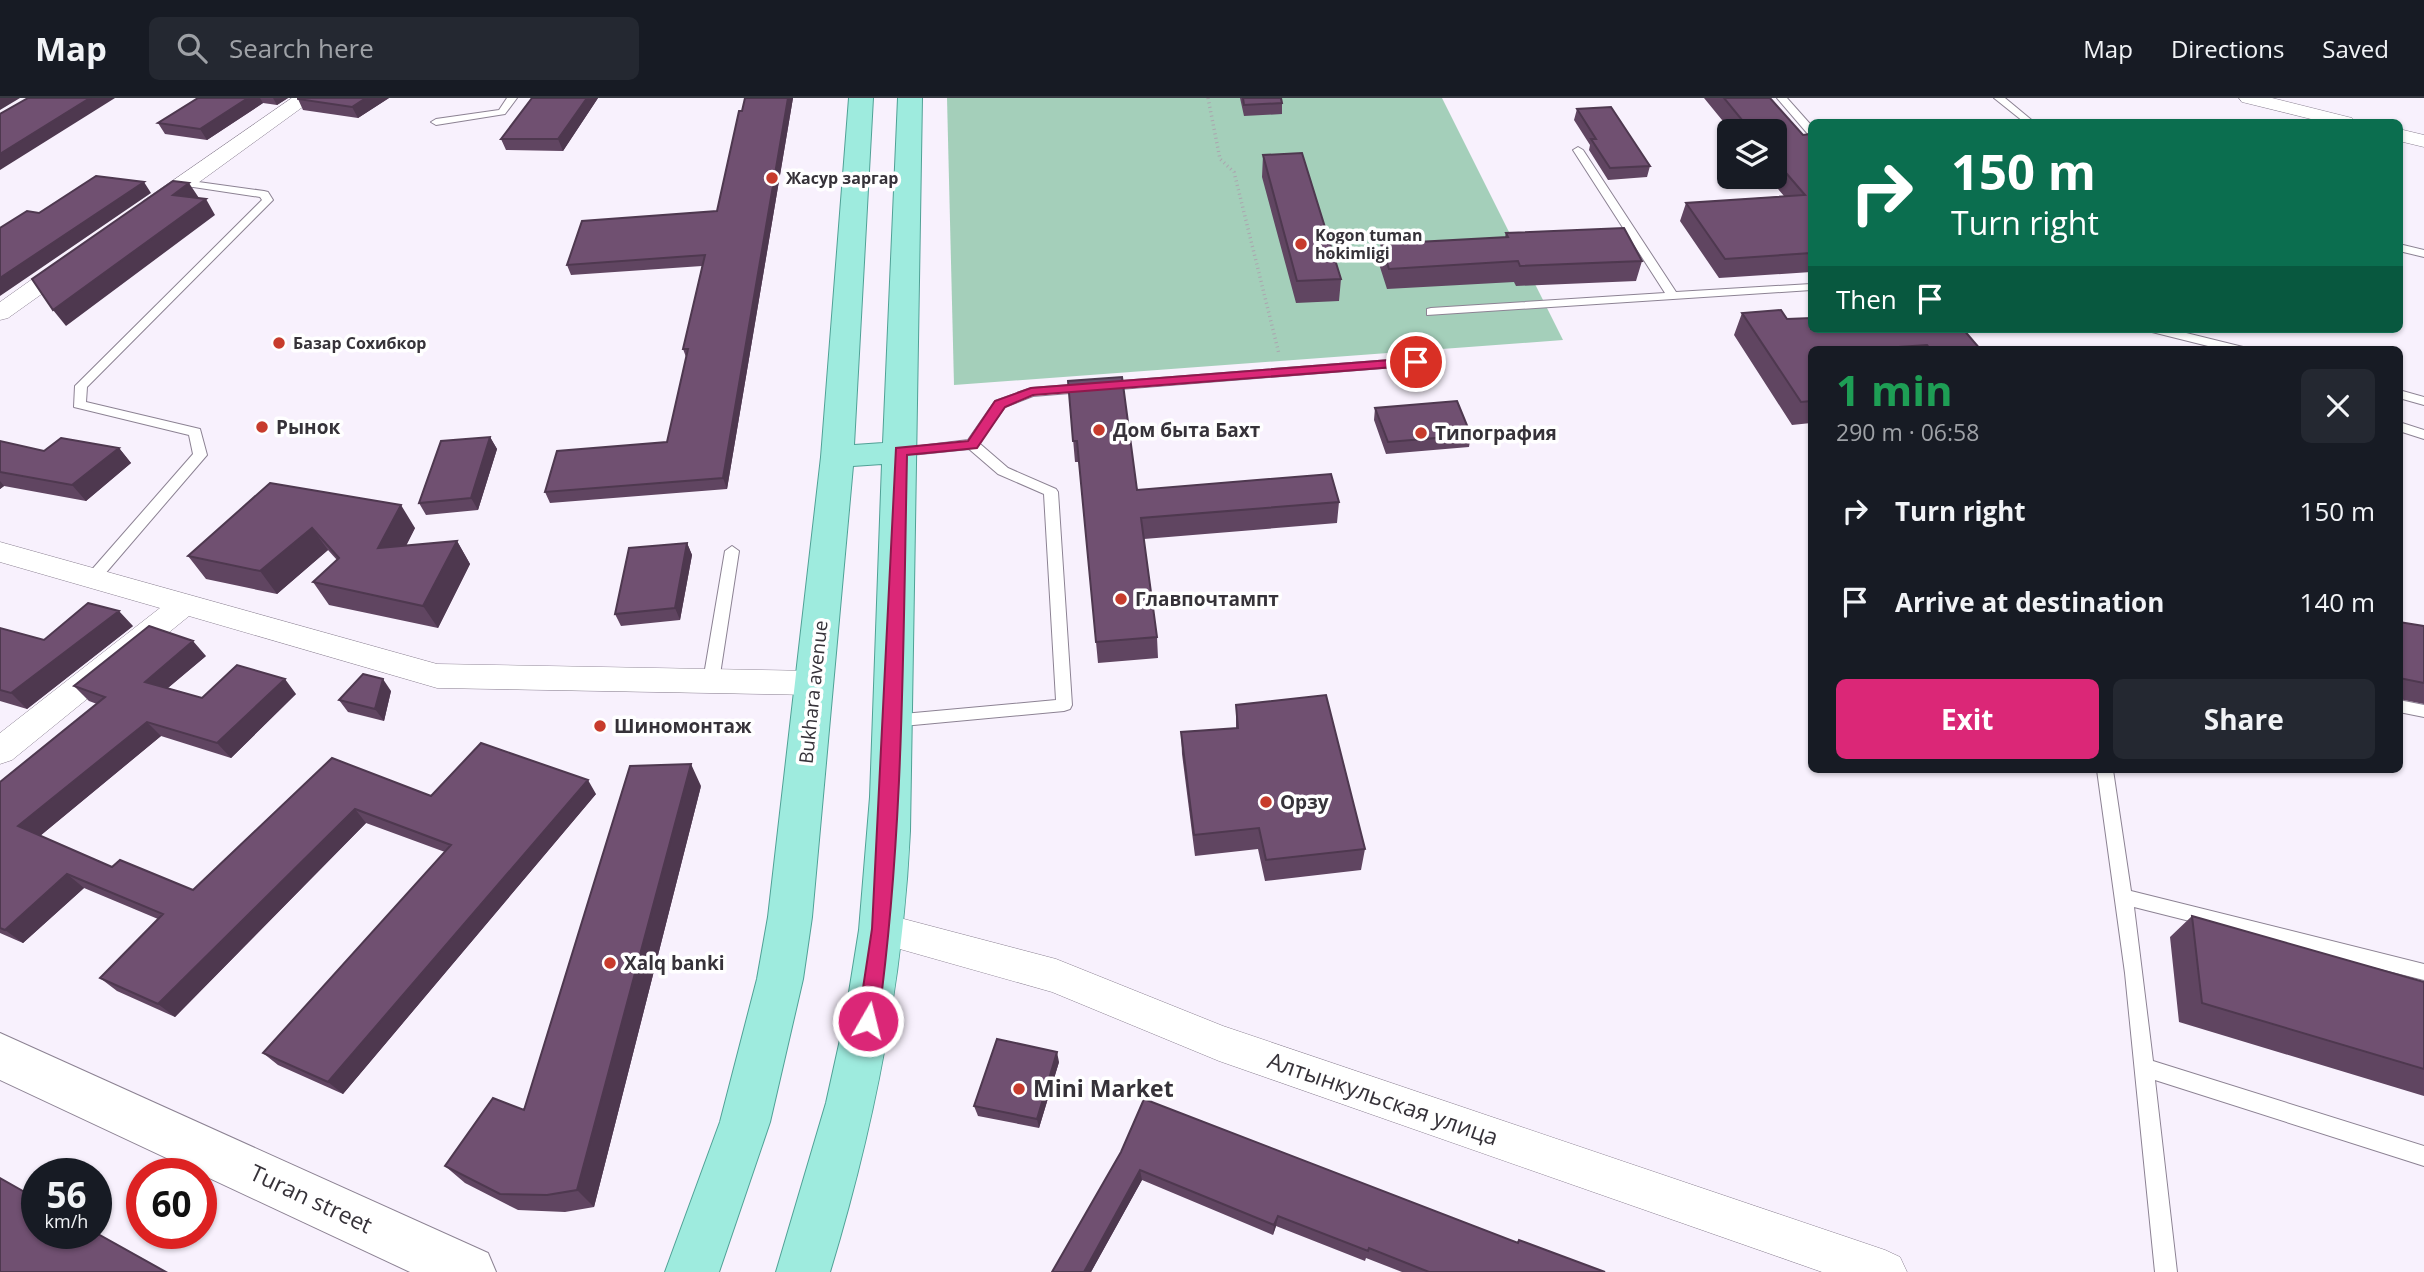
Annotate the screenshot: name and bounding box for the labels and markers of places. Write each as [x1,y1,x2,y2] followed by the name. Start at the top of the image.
[786,167,898,189] place label: Жасур заргар
[764,170,780,186] marker: Жасур заргар
[1315,224,1423,264] place label: Kogon tuman hokimligi
[1293,236,1309,252] marker: Kogon tuman hokimligi
[293,332,426,354] place label: Базар Сохибкор
[1386,332,1446,392] pin
[271,335,287,351] marker: Базар Сохибкор
[276,414,340,440] place label: Рынок
[1113,417,1261,443] place label: Дом быта Бахт
[254,419,270,435] marker: Рынок
[1435,420,1557,446] place label: Типография
[1091,422,1107,438] marker: Дом быта Бахт
[1413,425,1429,441] marker: Типография
[1135,586,1279,612] place label: Главпочтампт
[1113,591,1129,607] marker: Главпочтампт
[614,713,752,739] place label: Шиномонтаж
[592,718,608,734] marker: Шиномонтаж
[1280,789,1329,815] place label: Орзу
[1258,794,1274,810] marker: Орзу
[624,950,724,976] place label: Xalq banki
[602,955,618,971] marker: Xalq banki
[1033,1072,1174,1104] place label: Mini Market
[1011,1081,1027,1097] marker: Mini Market

